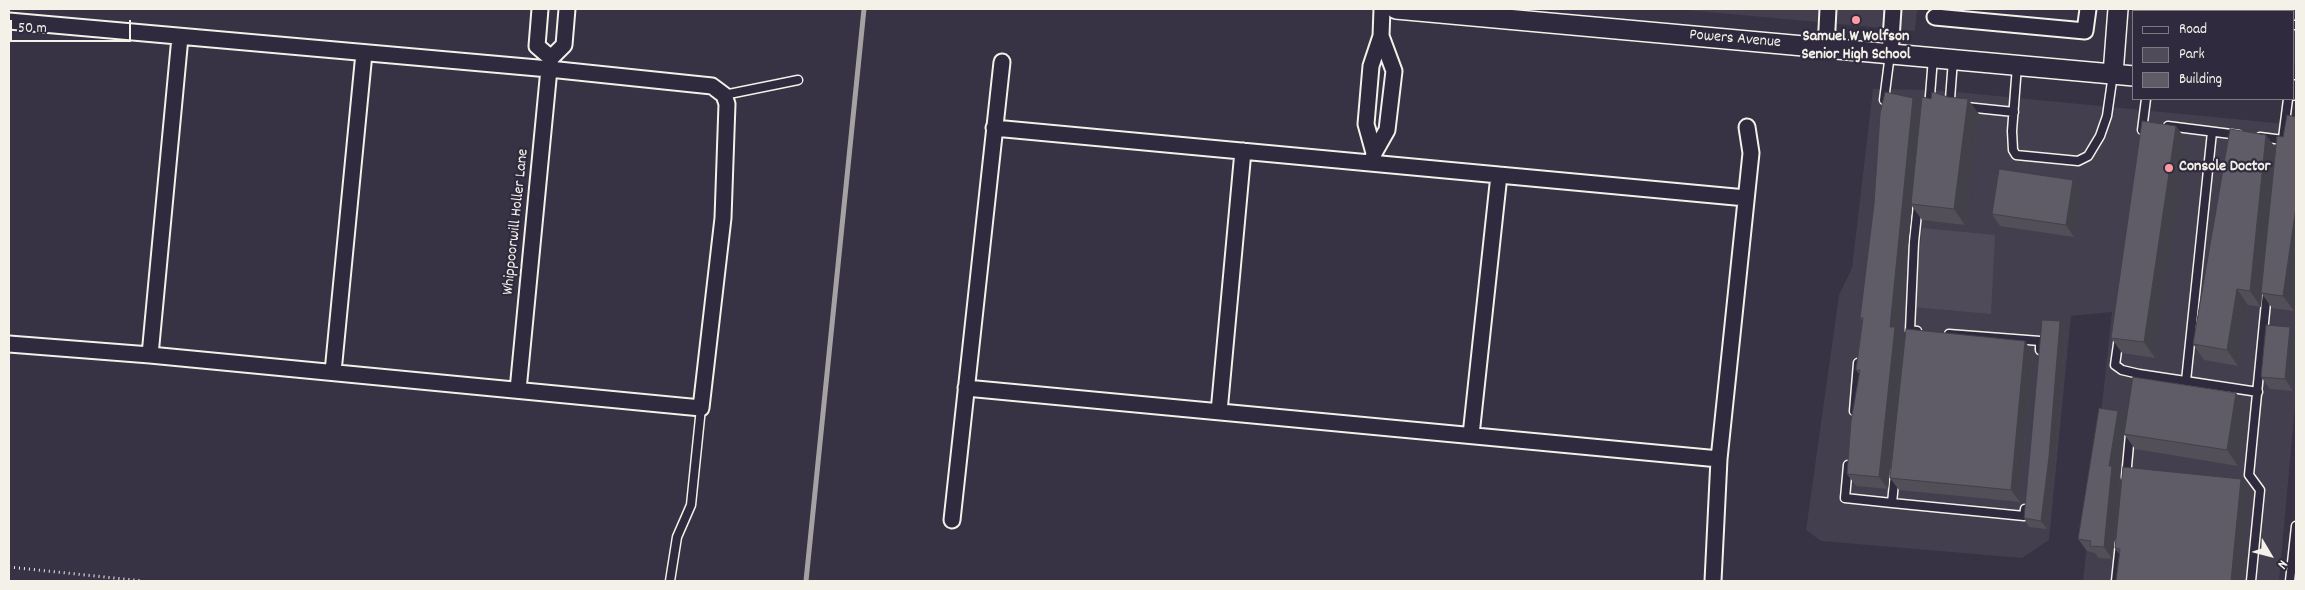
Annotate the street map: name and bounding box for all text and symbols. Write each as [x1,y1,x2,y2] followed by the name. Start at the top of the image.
[12,10,134,42] scale bar
[2132,10,2295,100] legend
[1850,14,1862,26] marker: Samuel W Wolfson Senior High School
[18,18,47,40] text: 50 m
[2179,19,2207,41] text: Road
[1688,26,1782,54] street label: Powers Avenue
[1801,28,1911,66] place label: Samuel W Wolfson Senior High School
[2179,44,2205,66] text: Park
[2179,69,2222,91] text: Building
[500,148,534,296] street label: Whippoorwill Holler Lane
[2179,158,2271,178] place label: Console Doctor
[2163,162,2175,174] marker: Console Doctor
[2245,530,2295,580] north arrow
[2272,555,2292,573] text: N

